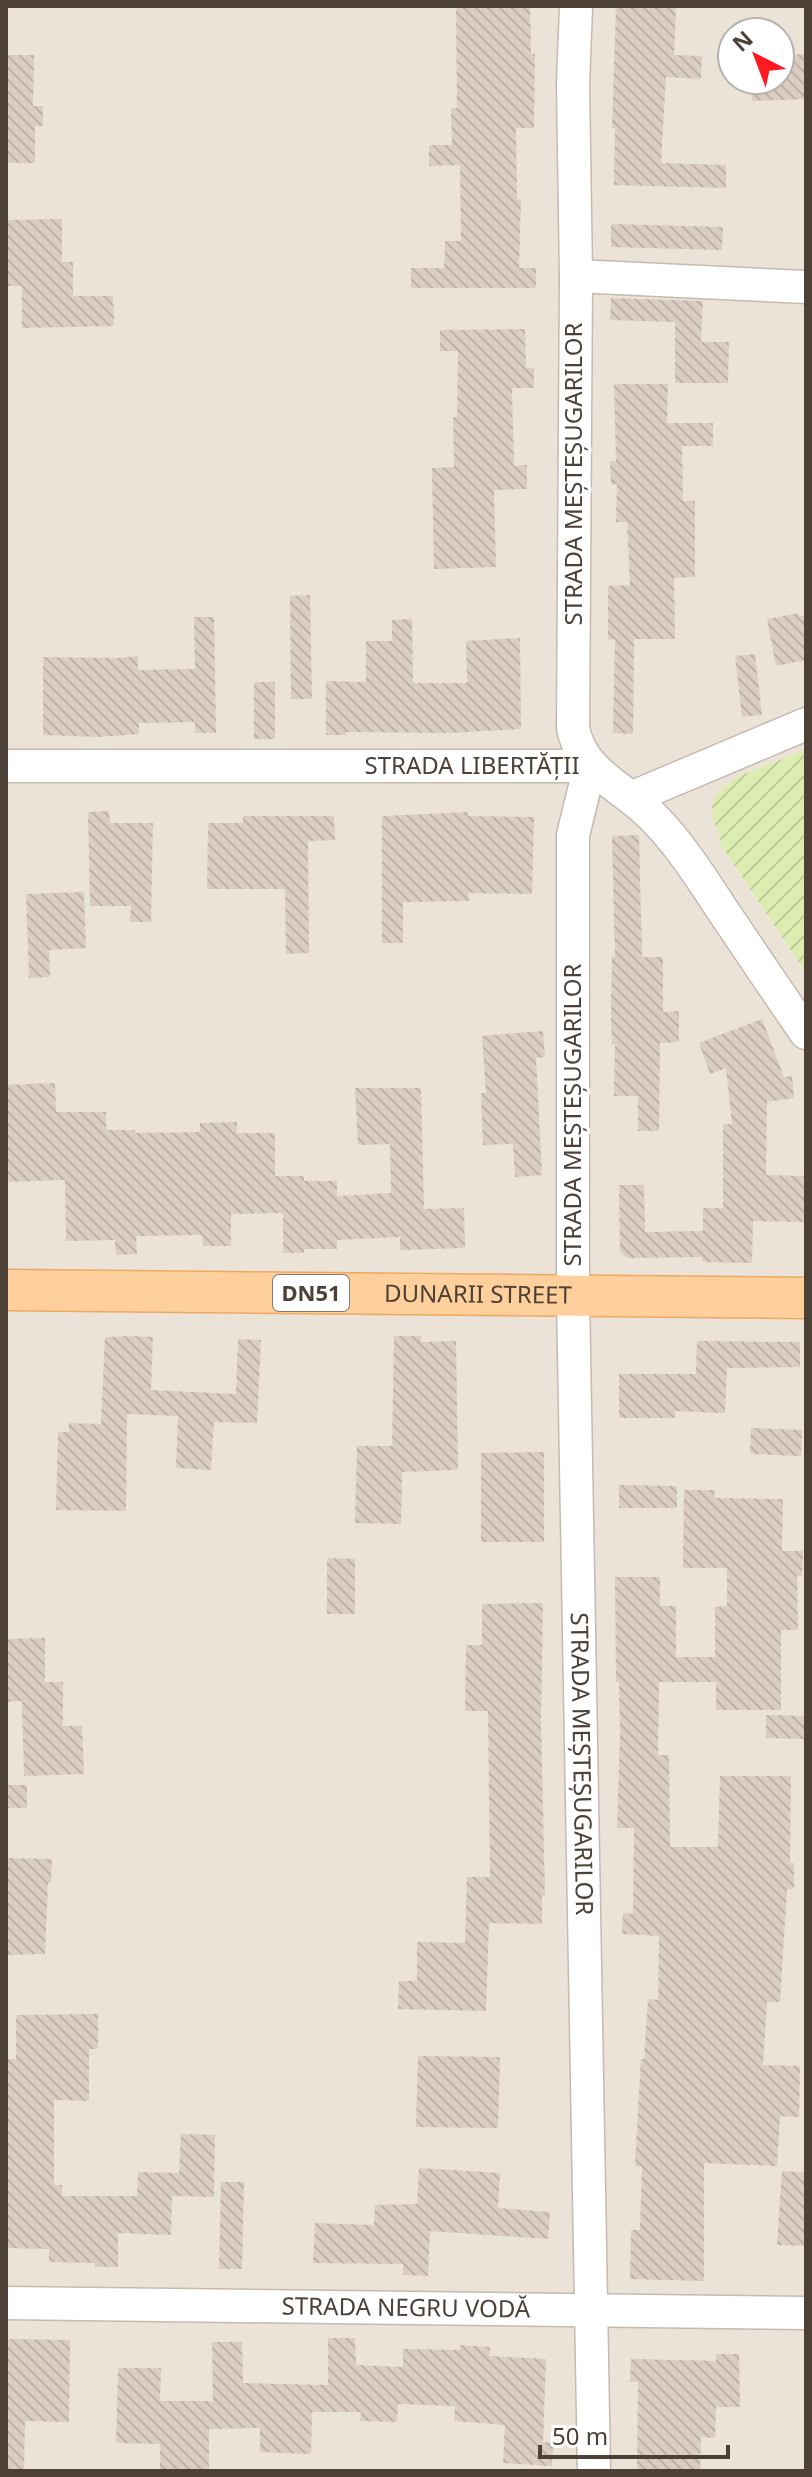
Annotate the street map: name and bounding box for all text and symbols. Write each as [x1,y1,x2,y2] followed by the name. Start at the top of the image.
[716,16,796,96] north arrow
[725,23,759,58] text: N
[556,323,589,625] street label: STRADA MEȘTEȘUGARILOR
[364,748,580,781] street label: STRADA LIBERTĂȚII
[555,964,588,1266] street label: STRADA MEȘTEȘUGARILOR
[273,1275,349,1311] road number: DN51
[384,1276,573,1311] street label: DUNARII STREET
[564,1612,602,1916] street label: STRADA MEȘTEȘUGARILOR
[281,2288,531,2325] street label: STRADA NEGRU VODĂ
[540,2409,728,2459] scale bar
[552,2419,608,2452] text: 50 m

